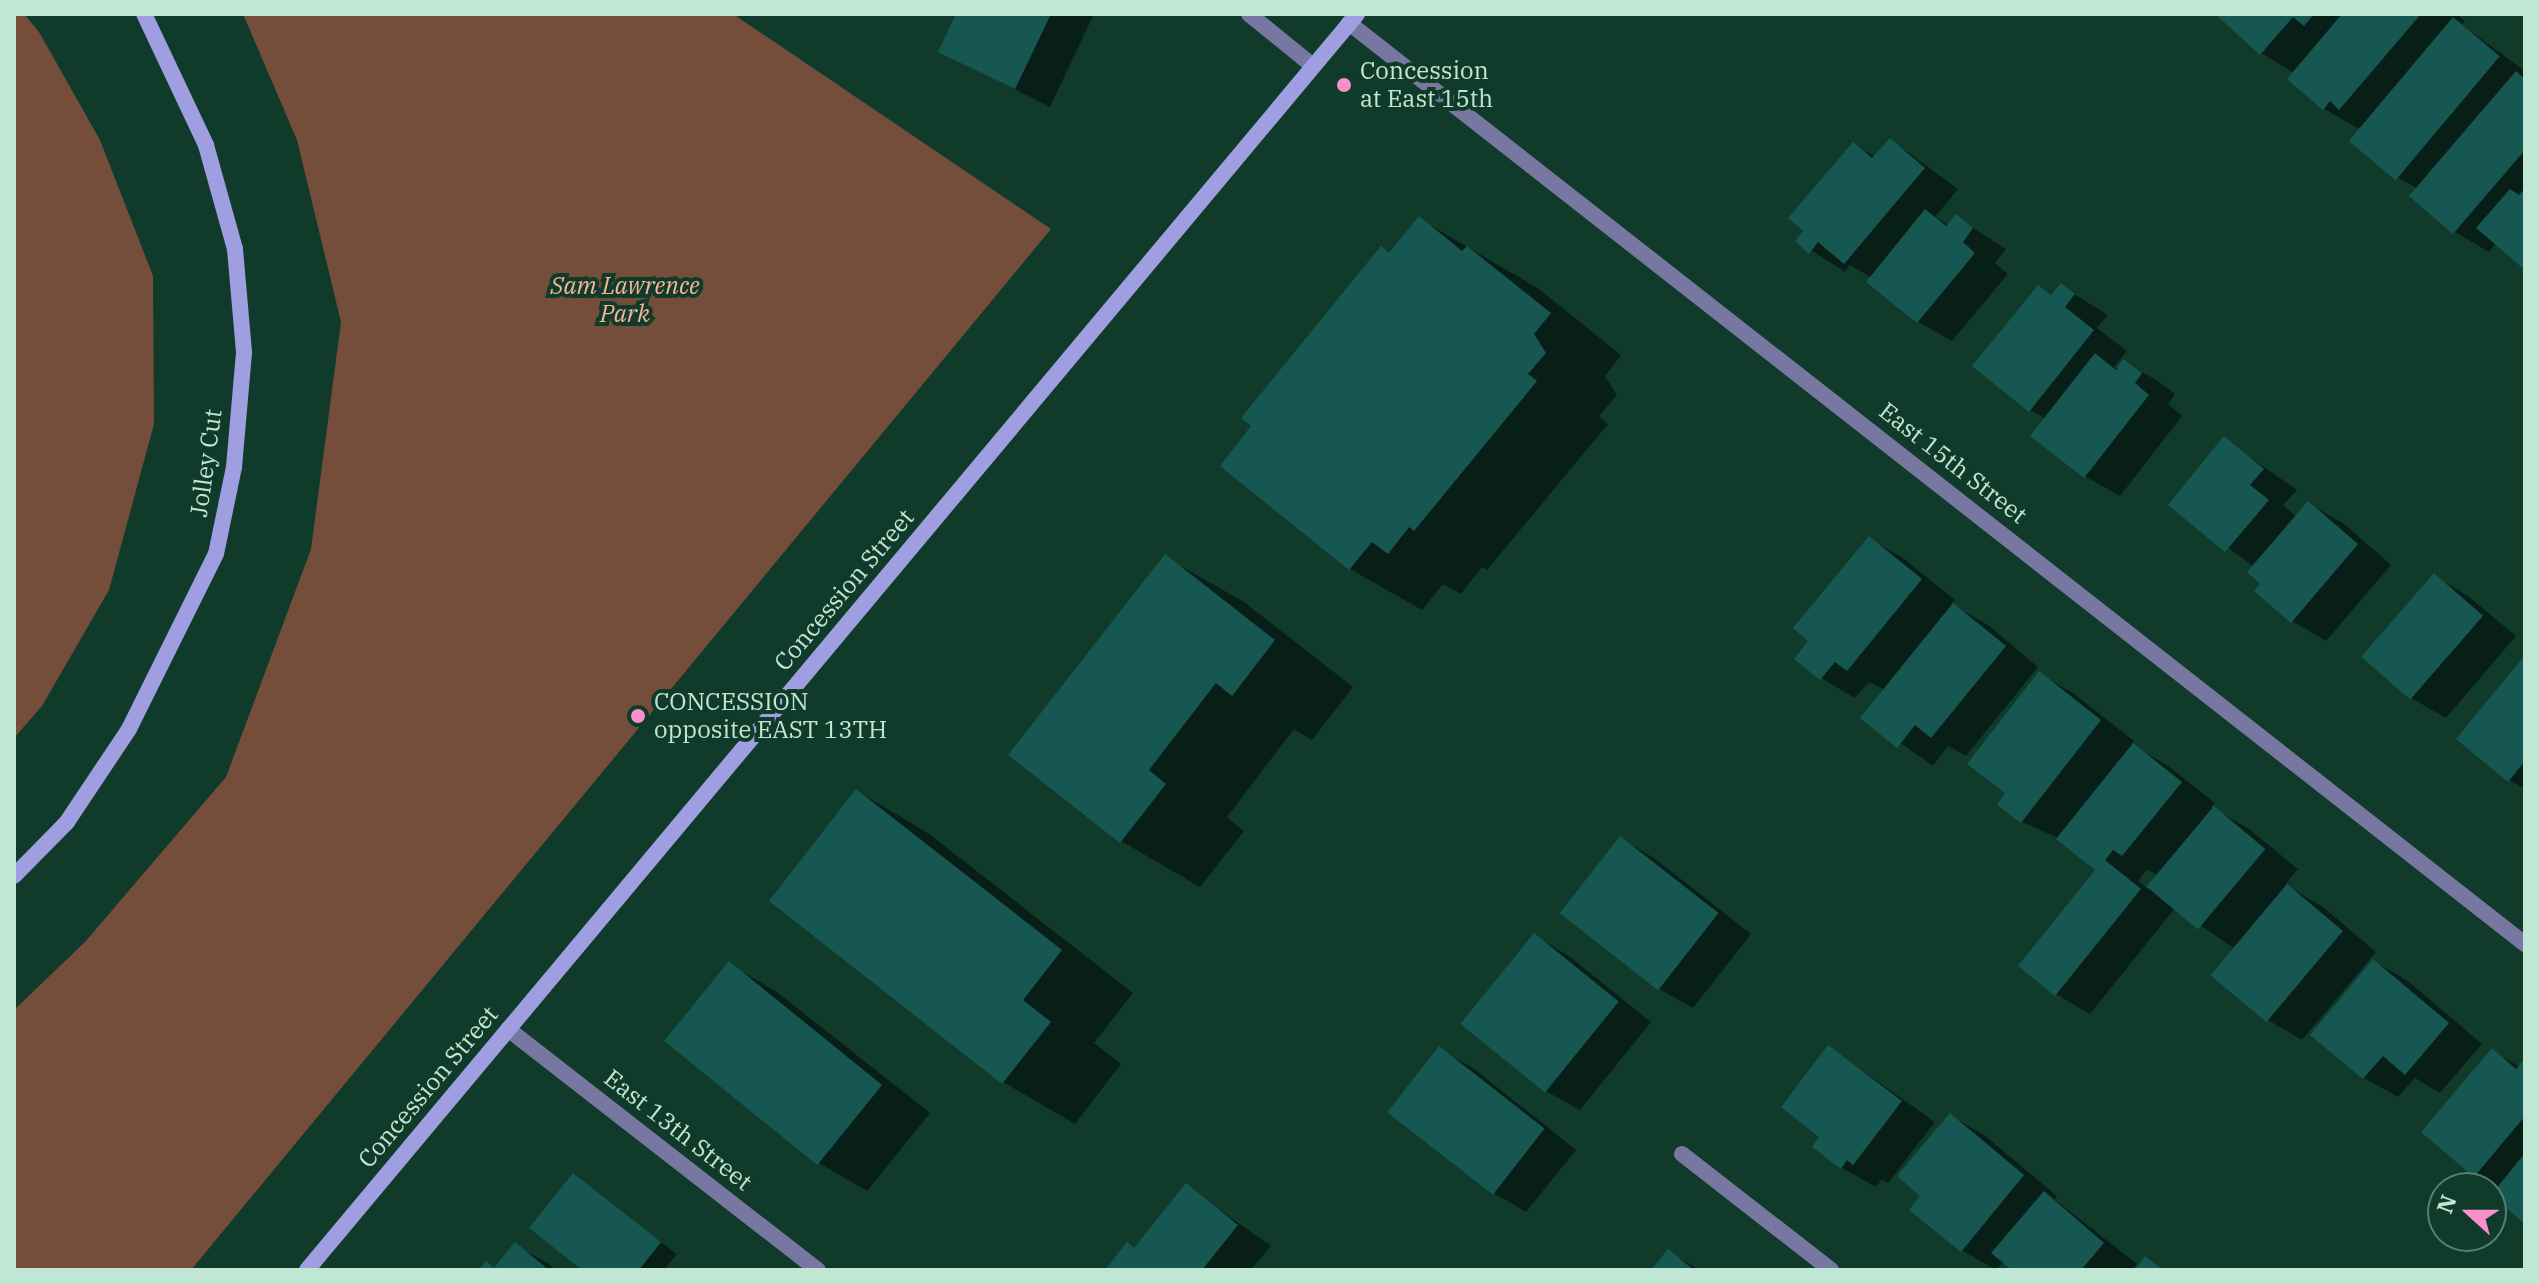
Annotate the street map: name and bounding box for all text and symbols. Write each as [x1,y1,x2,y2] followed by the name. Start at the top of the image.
[1360,57,1493,113] place label: Concession at East 15th
[1335,76,1353,94] marker: Concession at East 15th
[550,272,700,328] park label: Sam Lawrence Park
[1873,396,2033,530] street label: East 15th Street
[184,407,228,519] street label: Jolley Cut
[768,503,920,677] street label: Concession Street
[654,688,887,744] place label: CONCESSION opposite EAST 13TH
[629,707,647,725] marker: CONCESSION opposite EAST 13TH
[352,1000,504,1174] street label: Concession Street
[598,1063,758,1197] street label: East 13th Street
[2427,1172,2507,1252] north arrow
[2429,1191,2463,1217] text: N

